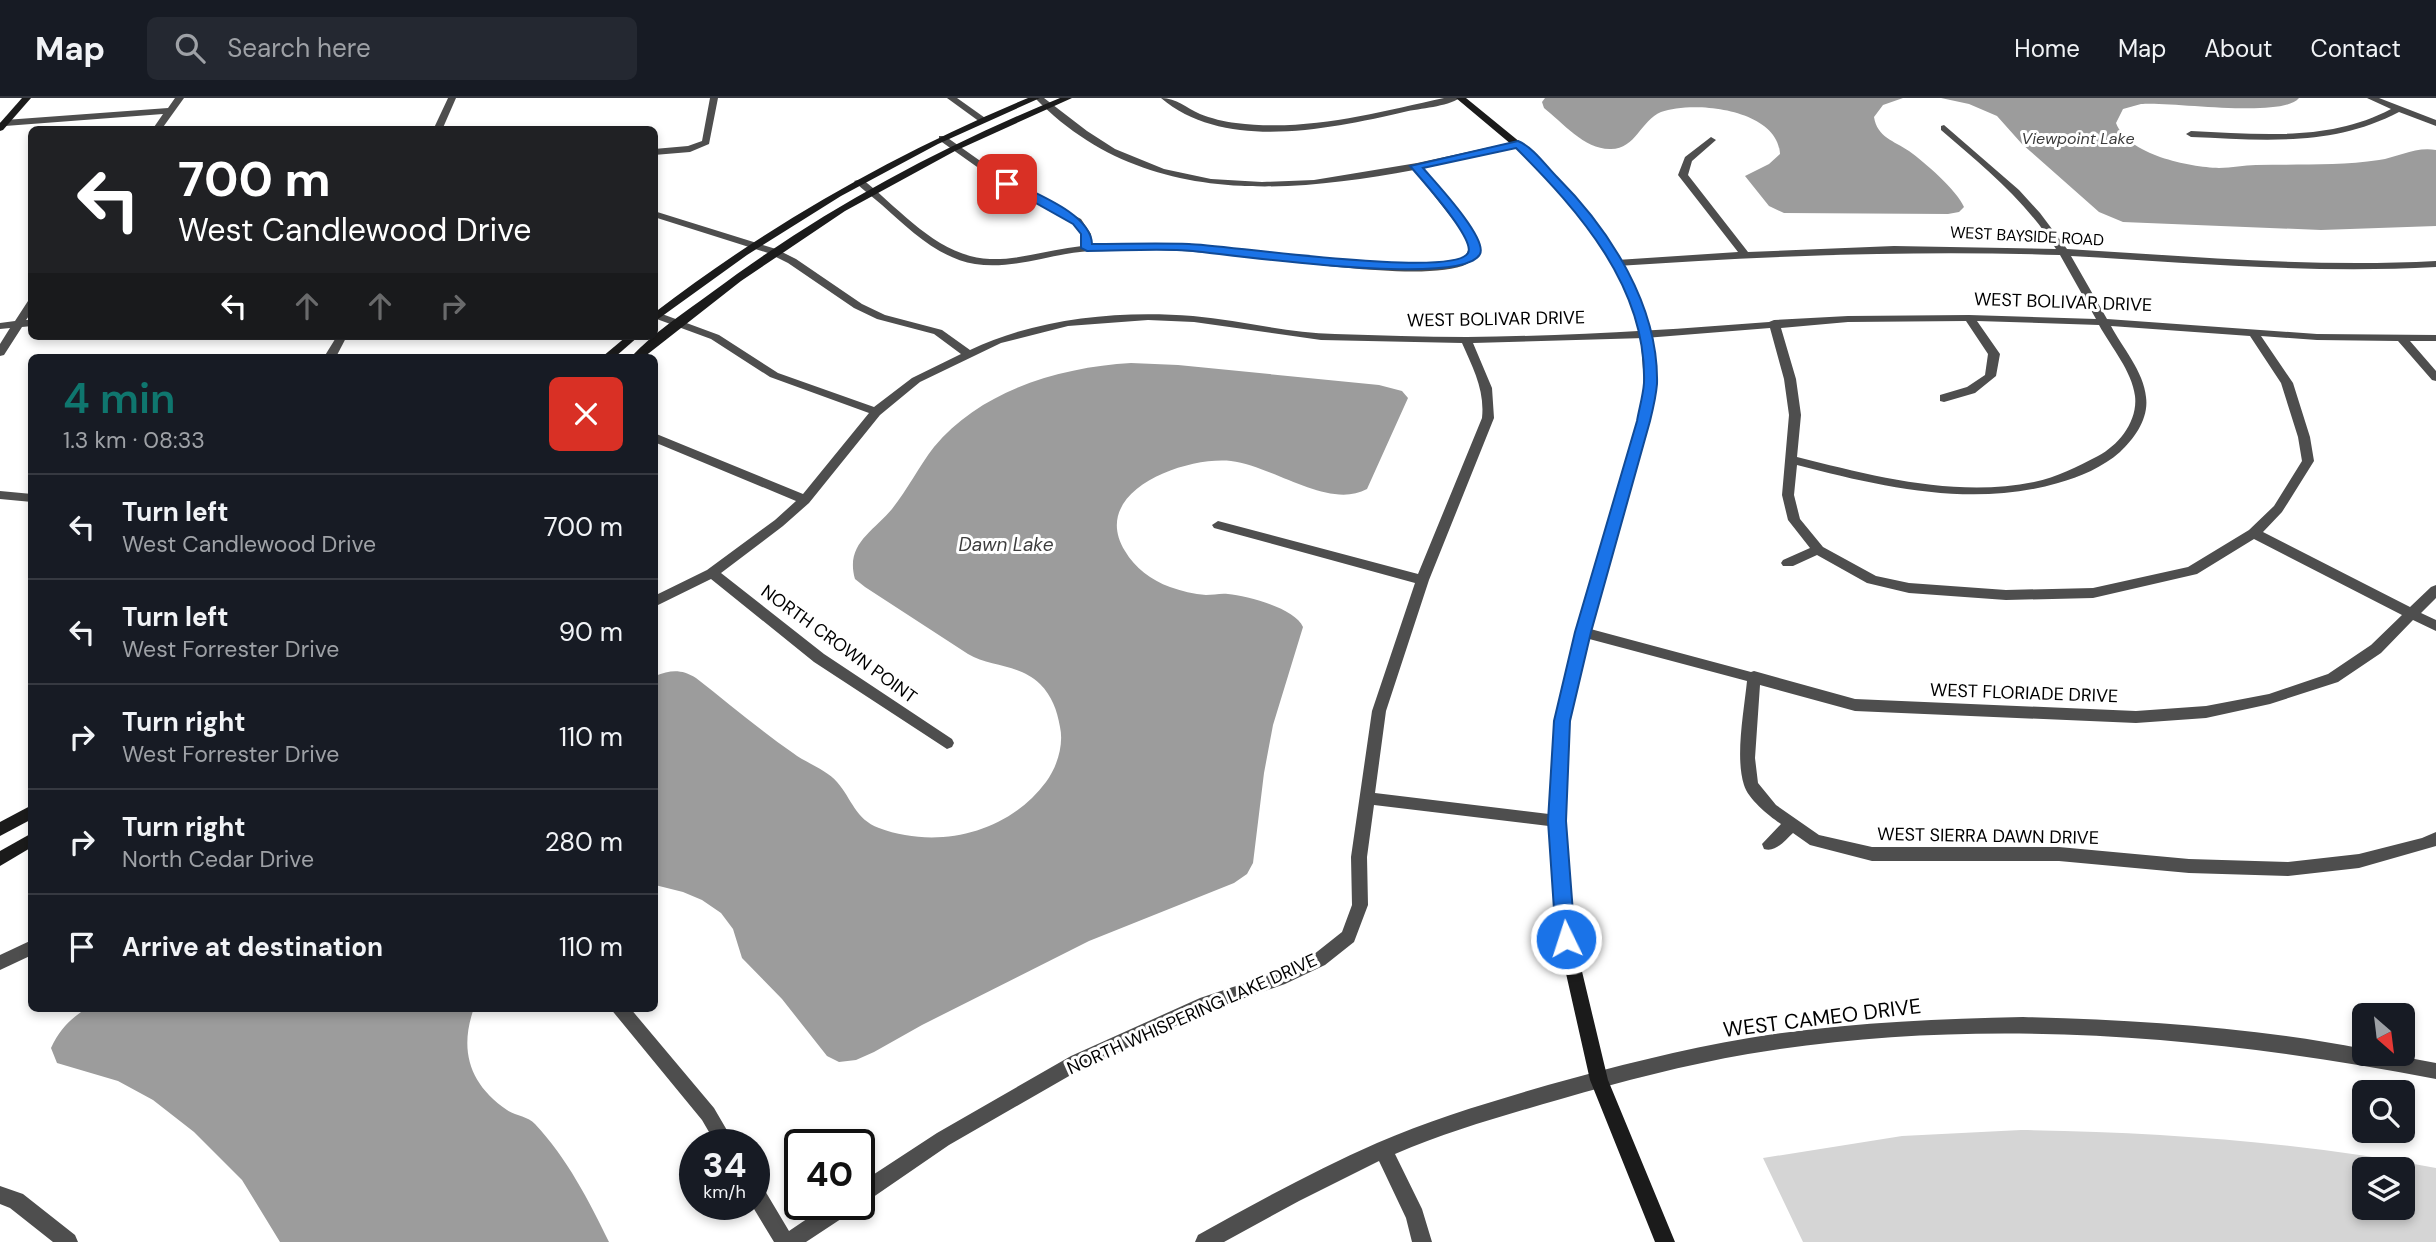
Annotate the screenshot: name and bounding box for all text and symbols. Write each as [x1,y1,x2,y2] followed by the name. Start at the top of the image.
[147,17,637,80] search box
[35,27,105,70] text: Map
[171,29,209,67] icon: search
[227,31,371,65] text: Search here
[2014,33,2080,64] text: Home
[2118,33,2166,64] text: Map
[2204,33,2273,64] text: About
[2311,33,2401,64] text: Contact
[2021,128,2135,149] water label: Viewpoint Lake
[178,147,331,211] text: 700 m
[63,154,154,245] icon: left
[977,154,1037,214] pin
[988,165,1026,203] icon: arrive
[178,209,532,251] text: West Candlewood Drive
[1949,221,2105,251] street label: WEST BAYSIDE ROAD
[215,287,253,325] icon: left
[288,287,326,325] icon: ahead
[361,287,399,325] icon: ahead
[434,287,472,325] icon: right
[1973,287,2153,317] street label: WEST BOLIVAR DRIVE
[1407,305,1585,333] street label: WEST BOLIVAR DRIVE
[63,371,175,426] text: 4 min
[549,377,623,451] button: close
[63,425,205,455] text: 1.3 km · 08:33
[122,495,229,529] text: Turn left
[63,508,101,546] icon: left
[544,510,623,544] text: 700 m
[122,529,376,559] text: West Candlewood Drive
[959,532,1054,557] water label: Dawn Lake
[756,579,922,709] street label: NORTH CROWN POINT
[122,600,229,634] text: Turn left
[63,613,101,651] icon: left
[559,615,623,649] text: 90 m
[122,634,339,664] text: West Forrester Drive
[1930,678,2118,708] street label: WEST FLORIADE DRIVE
[122,705,246,739] text: Turn right
[63,718,101,756] icon: right
[559,720,623,754] text: 110 m
[122,739,339,769] text: West Forrester Drive
[122,810,246,844] text: Turn right
[1877,822,2099,850] street label: WEST SIERRA DAWN DRIVE
[63,823,101,861] icon: right
[545,825,623,859] text: 280 m
[122,844,314,874] text: North Cedar Drive
[1529,902,1603,976] position arrow
[63,928,101,966] icon: arrive
[122,930,383,964] text: Arrive at destination
[559,930,623,964] text: 110 m
[1063,948,1321,1080] street label: NORTH WHISPERING LAKE DRIVE
[1721,992,1923,1044] street label: WEST CAMEO DRIVE
[2352,1003,2415,1066] north arrow
[2352,1003,2415,1220] map controls
[2352,1080,2415,1143] button: search
[784,1129,875,1220] speed limit sign: 40
[703,1142,746,1188] text: 34
[2352,1157,2415,1220] button: layers
[703,1180,746,1204] text: km/h

